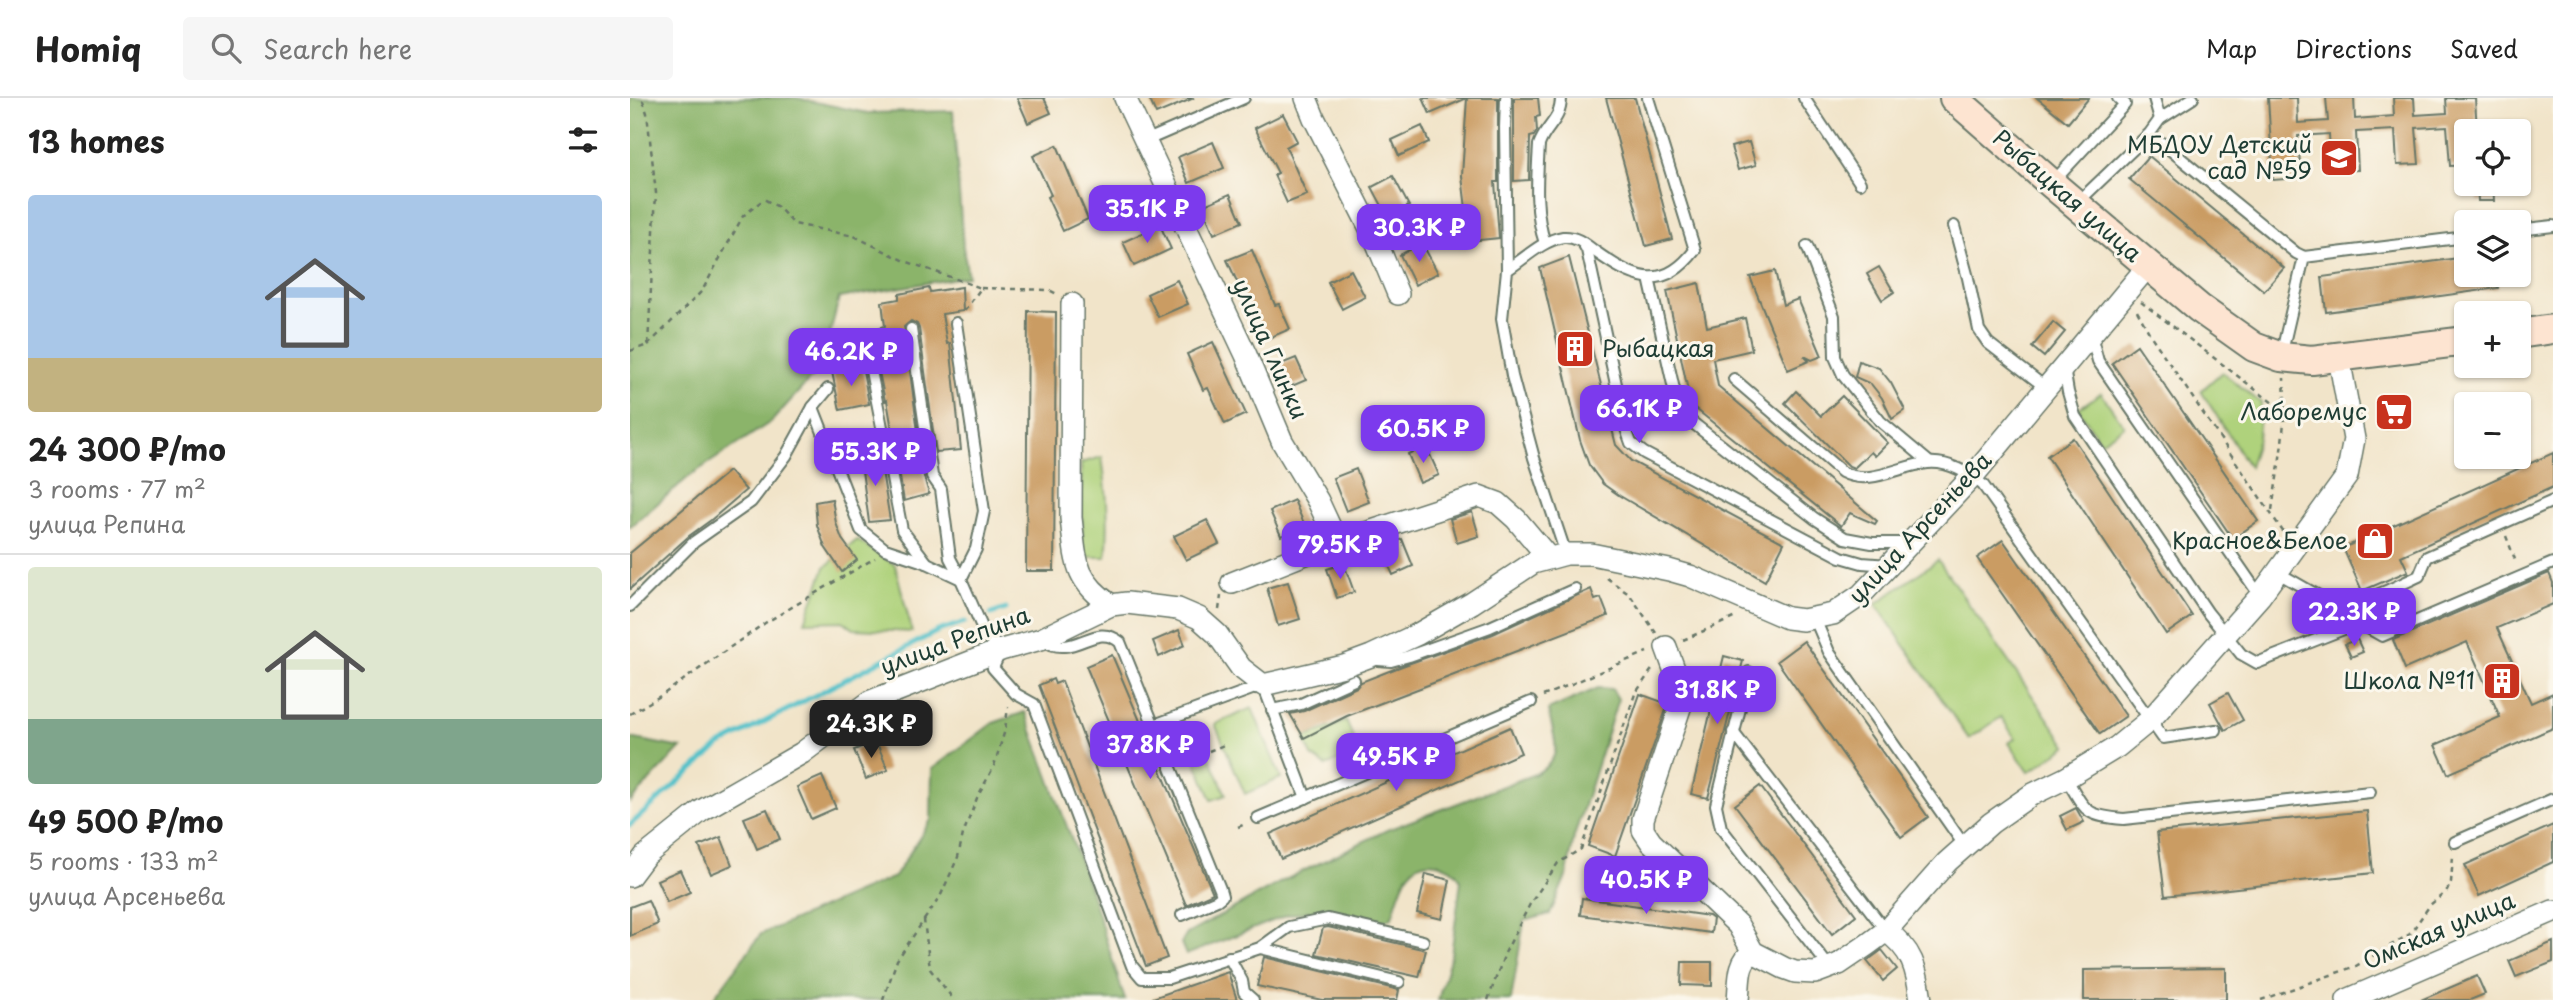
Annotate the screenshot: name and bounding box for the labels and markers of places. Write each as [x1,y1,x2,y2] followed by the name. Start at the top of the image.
[2127,126,2312,187] place label: МБДОУ Детский сад №59
[2318,137,2360,179] school or university icon: МБДОУ Детский сад №59
[1082,186,1212,245] pin: 35.1K ₽
[1354,204,1484,264] pin: 30.3K ₽
[786,328,916,388] pin: 46.2K ₽
[1554,328,1596,370] building icon: Рыбацкая
[1602,330,1715,365] place label: Рыбацкая
[1574,386,1704,445] pin: 66.1K ₽
[2373,391,2415,433] supermarket icon: Лаборемус
[2241,393,2367,428] place label: Лаборемус
[1358,406,1488,465] pin: 60.5K ₽
[810,428,940,488] pin: 55.3K ₽
[2354,520,2396,562] shop icon: Красное&Белое
[1275,522,1405,581] pin: 79.5K ₽
[2172,522,2348,557] place label: Красное&Белое
[2289,588,2419,648] pin: 22.3K ₽
[2481,660,2523,702] building icon: Школа №11
[2343,662,2475,697] place label: Школа №11
[1652,666,1782,726] pin: 31.8K ₽
[806,700,936,760] pin: 24.3K ₽
[1085,722,1215,781] pin: 37.8K ₽
[1331,734,1461,793] pin: 49.5K ₽
[1581,856,1711,916] pin: 40.5K ₽

